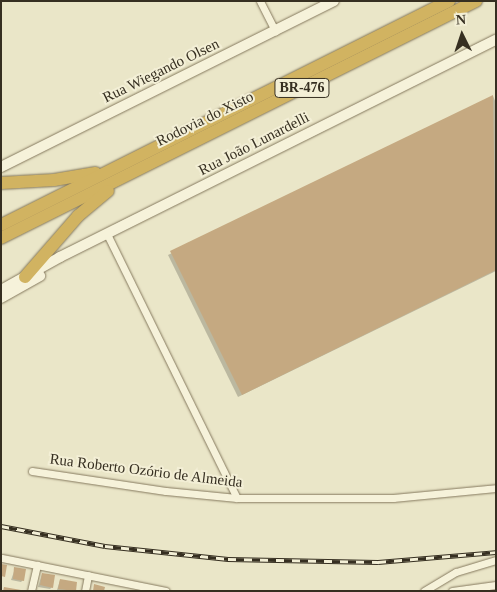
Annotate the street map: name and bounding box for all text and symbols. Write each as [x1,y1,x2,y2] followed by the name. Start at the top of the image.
[437,10,487,60] north arrow
[455,12,466,27] text: N
[100,35,222,107] street label: Rua Wiegando Olsen
[273,76,331,100] road number: BR-476
[153,88,257,150] street label: Rodovia do Xisto
[196,108,312,180] street label: Rua João Lunardelli
[48,450,244,492] street label: Rua Roberto Ozório de Almeida

